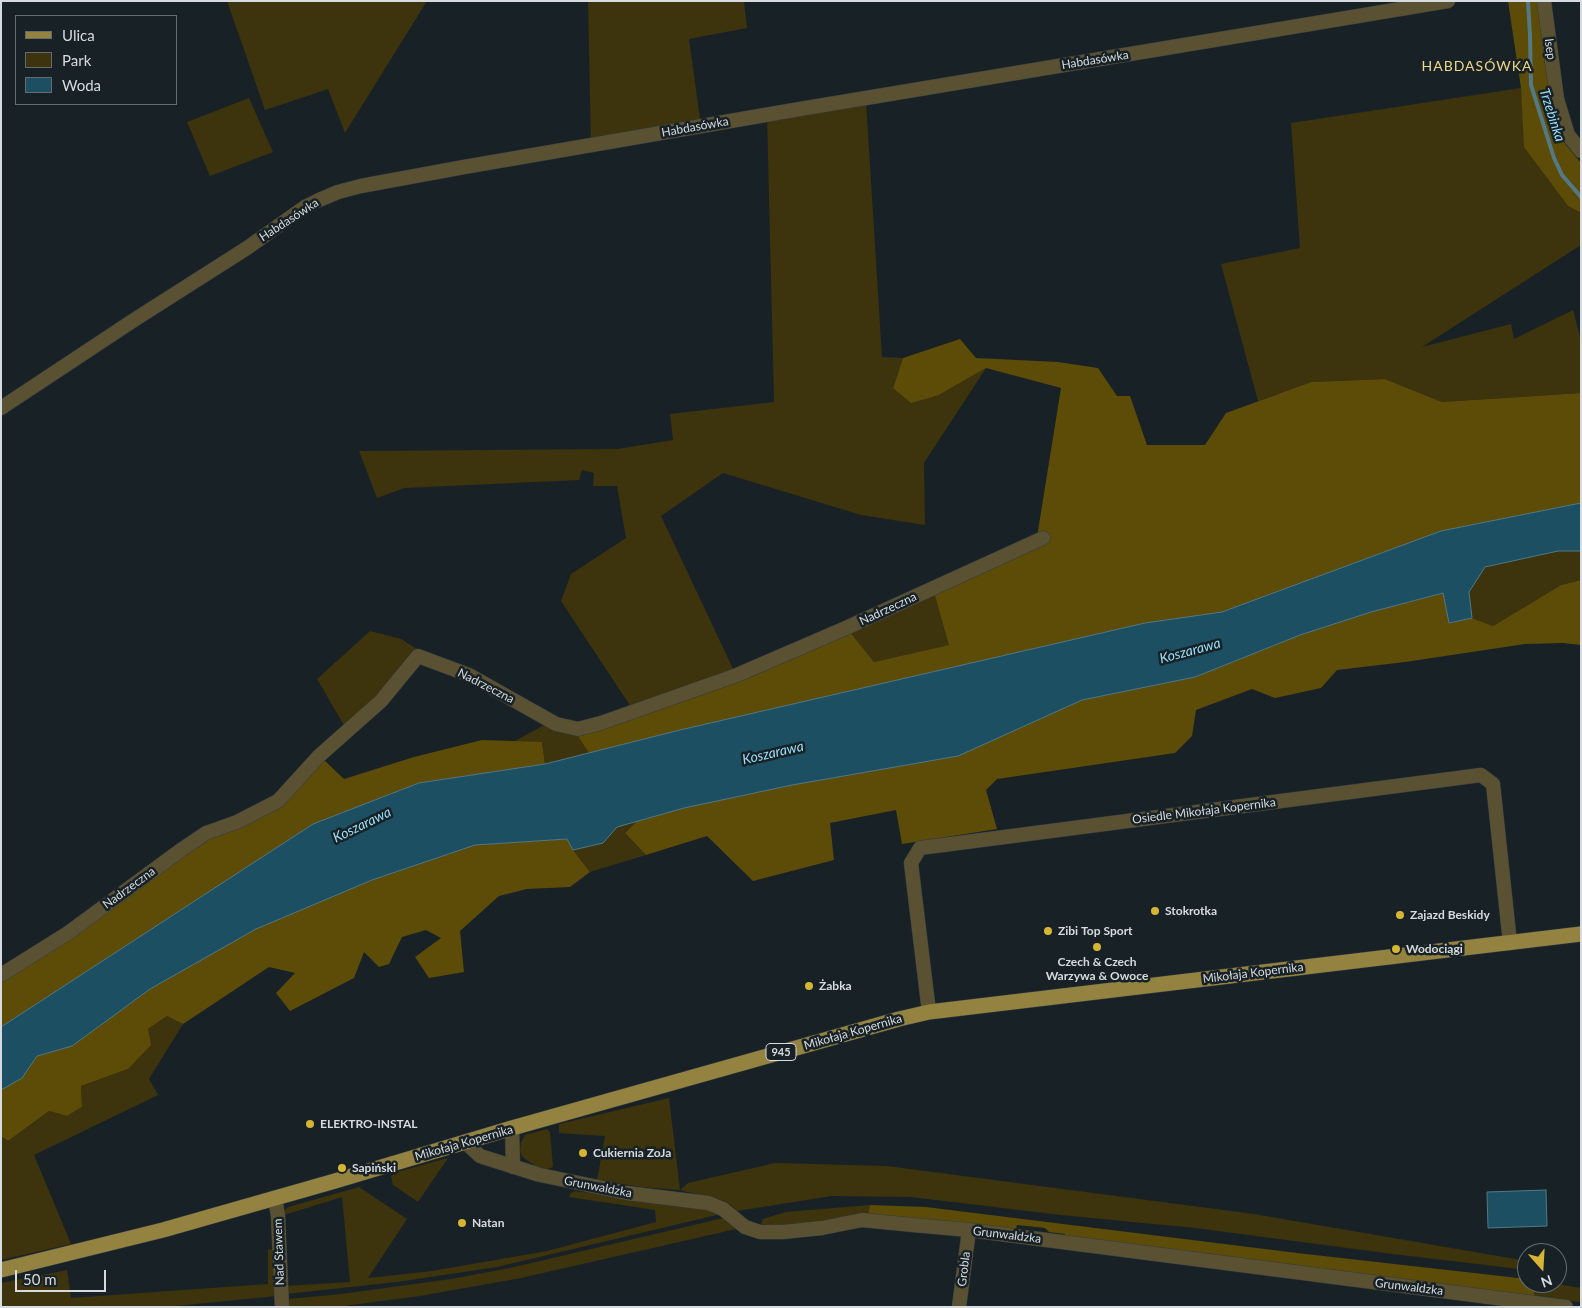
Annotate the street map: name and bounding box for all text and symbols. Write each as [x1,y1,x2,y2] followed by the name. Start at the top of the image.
[15,15,178,105] legend
[62,26,95,44] text: Ulica
[1541,37,1559,61] street label: Isep
[1060,48,1130,72] street label: Habdasówka
[62,51,91,69] text: Park
[1420,58,1534,74] district label: HABDASÓWKA
[62,76,101,94] text: Woda
[1535,86,1569,144] water label: Trzebinka
[660,114,730,140] street label: Habdasówka
[257,196,321,244] street label: Habdasówka
[857,589,919,629] street label: Nadrzeczna
[1158,635,1222,667] water label: Koszarawa
[455,666,517,706] street label: Nadrzeczna
[741,738,805,768] water label: Koszarawa
[1132,795,1276,827] street label: Osiedle Mikołaja Kopernika
[330,804,394,846] water label: Koszarawa
[100,864,158,912] street label: Nadrzeczna
[1165,904,1217,918] place label: Stokrotka
[1149,905,1161,917] marker: Stokrotka
[1410,908,1490,922] place label: Zajazd Beskidy
[1394,909,1406,921] marker: Zajazd Beskidy
[1058,924,1133,938] place label: Zibi Top Sport
[1042,925,1054,937] marker: Zibi Top Sport
[1091,941,1103,953] marker: Czech & Czech Warzywa & Owoce
[1406,942,1463,956] place label: Wodociągi
[1390,943,1402,955] marker: Wodociągi
[1046,955,1148,983] place label: Czech & Czech Warzywa & Owoce
[1202,960,1304,986] street label: Mikołaja Kopernika
[819,979,852,993] place label: Żabka
[803,980,815,992] marker: Żabka
[802,1011,904,1053] street label: Mikołaja Kopernika
[766,1044,796,1060] road number: 945
[320,1117,418,1131] place label: ELEKTRO-INSTAL
[304,1118,316,1130] marker: ELEKTRO-INSTAL
[413,1122,515,1164] street label: Mikołaja Kopernika
[593,1146,671,1160] place label: Cukiernia ZoJa
[577,1147,589,1159] marker: Cukiernia ZoJa
[352,1161,396,1175] place label: Sapiński
[336,1162,348,1174] marker: Sapiński
[563,1173,633,1201] street label: Grunwaldzka
[472,1216,504,1230] place label: Natan
[456,1217,468,1229] marker: Natan
[271,1218,287,1286] street label: Nad Stawem
[972,1224,1042,1246] street label: Grunwaldzka
[1517,1243,1567,1293] north arrow
[955,1251,973,1287] street label: Grobla
[18,1260,109,1292] scale bar
[23,1270,57,1288] text: 50 m
[1539,1272,1555,1292] text: N
[1374,1276,1444,1298] street label: Grunwaldzka

